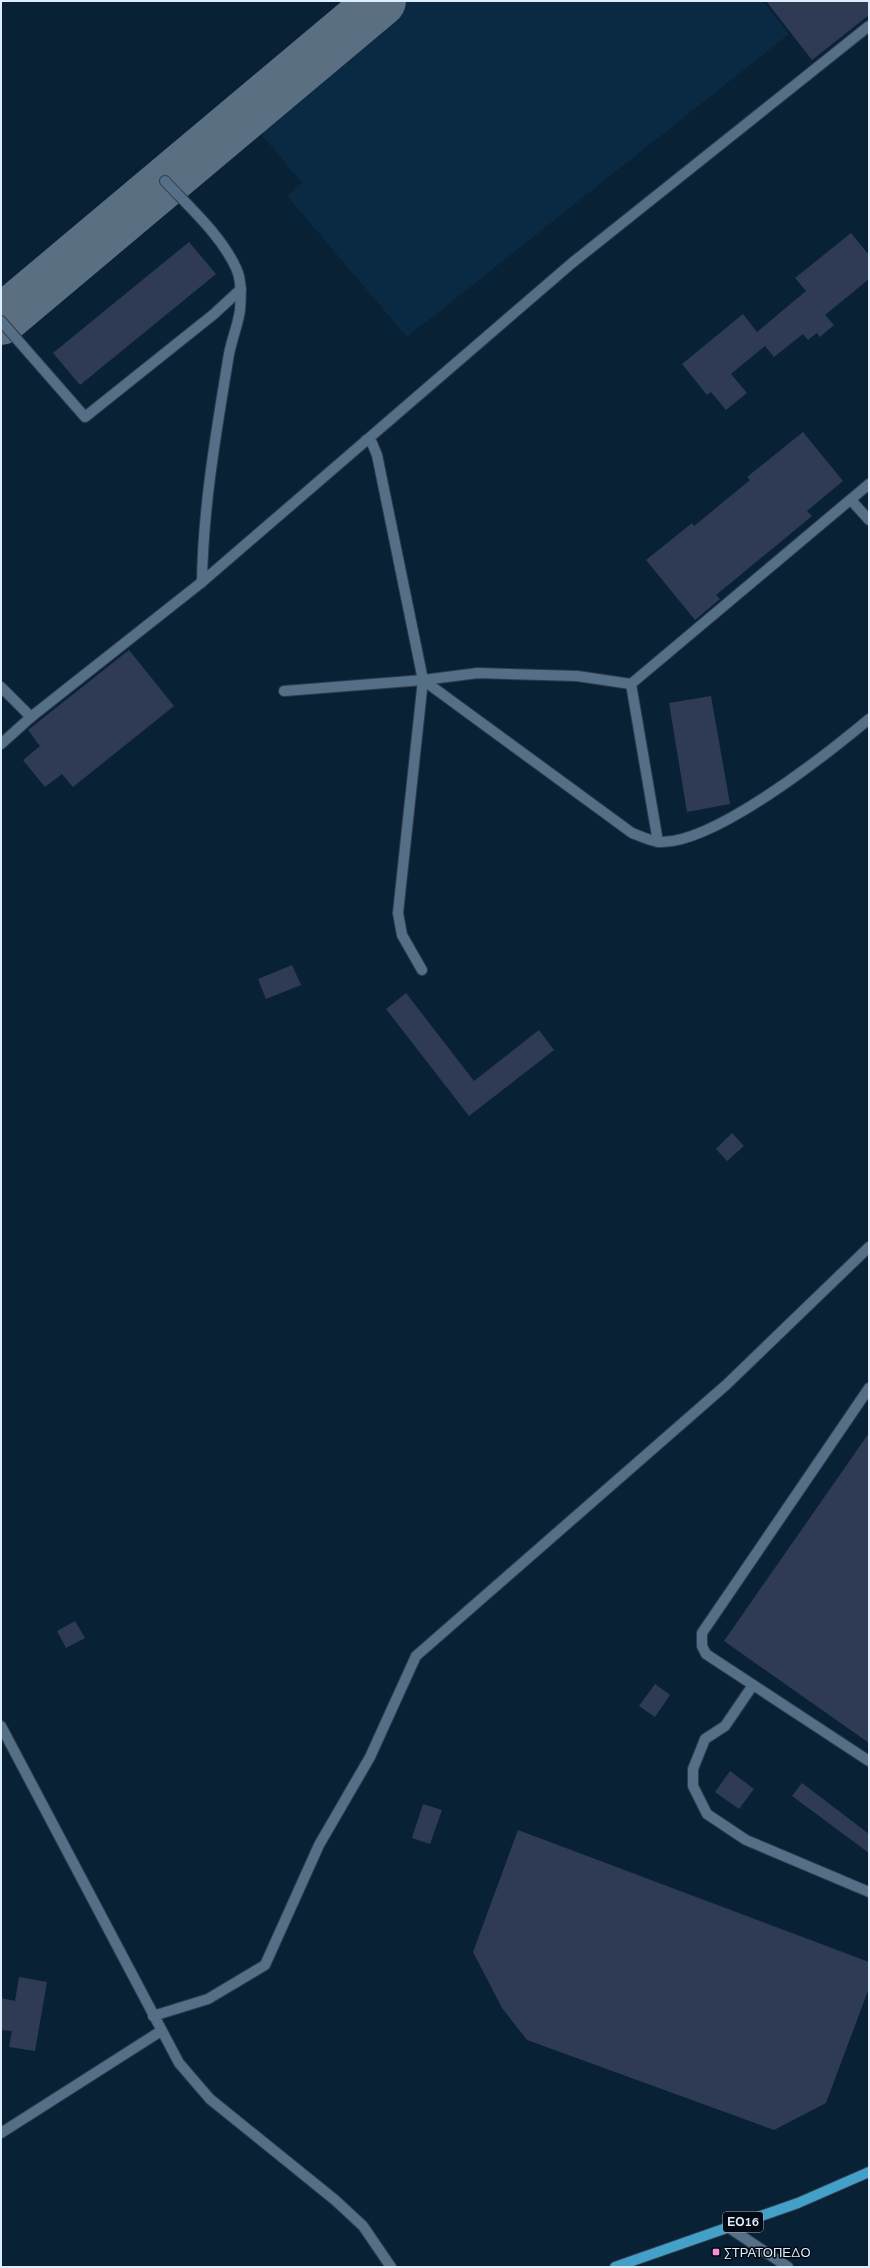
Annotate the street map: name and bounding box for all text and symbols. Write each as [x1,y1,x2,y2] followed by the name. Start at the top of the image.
[723,2212,763,2232] road number: ΕΟ16
[724,2244,811,2262] place label: ΣΤΡΑΤΟΠΕΔΟ
[711,2247,721,2257] marker: ΣΤΡΑΤΟΠΕΔΟ

